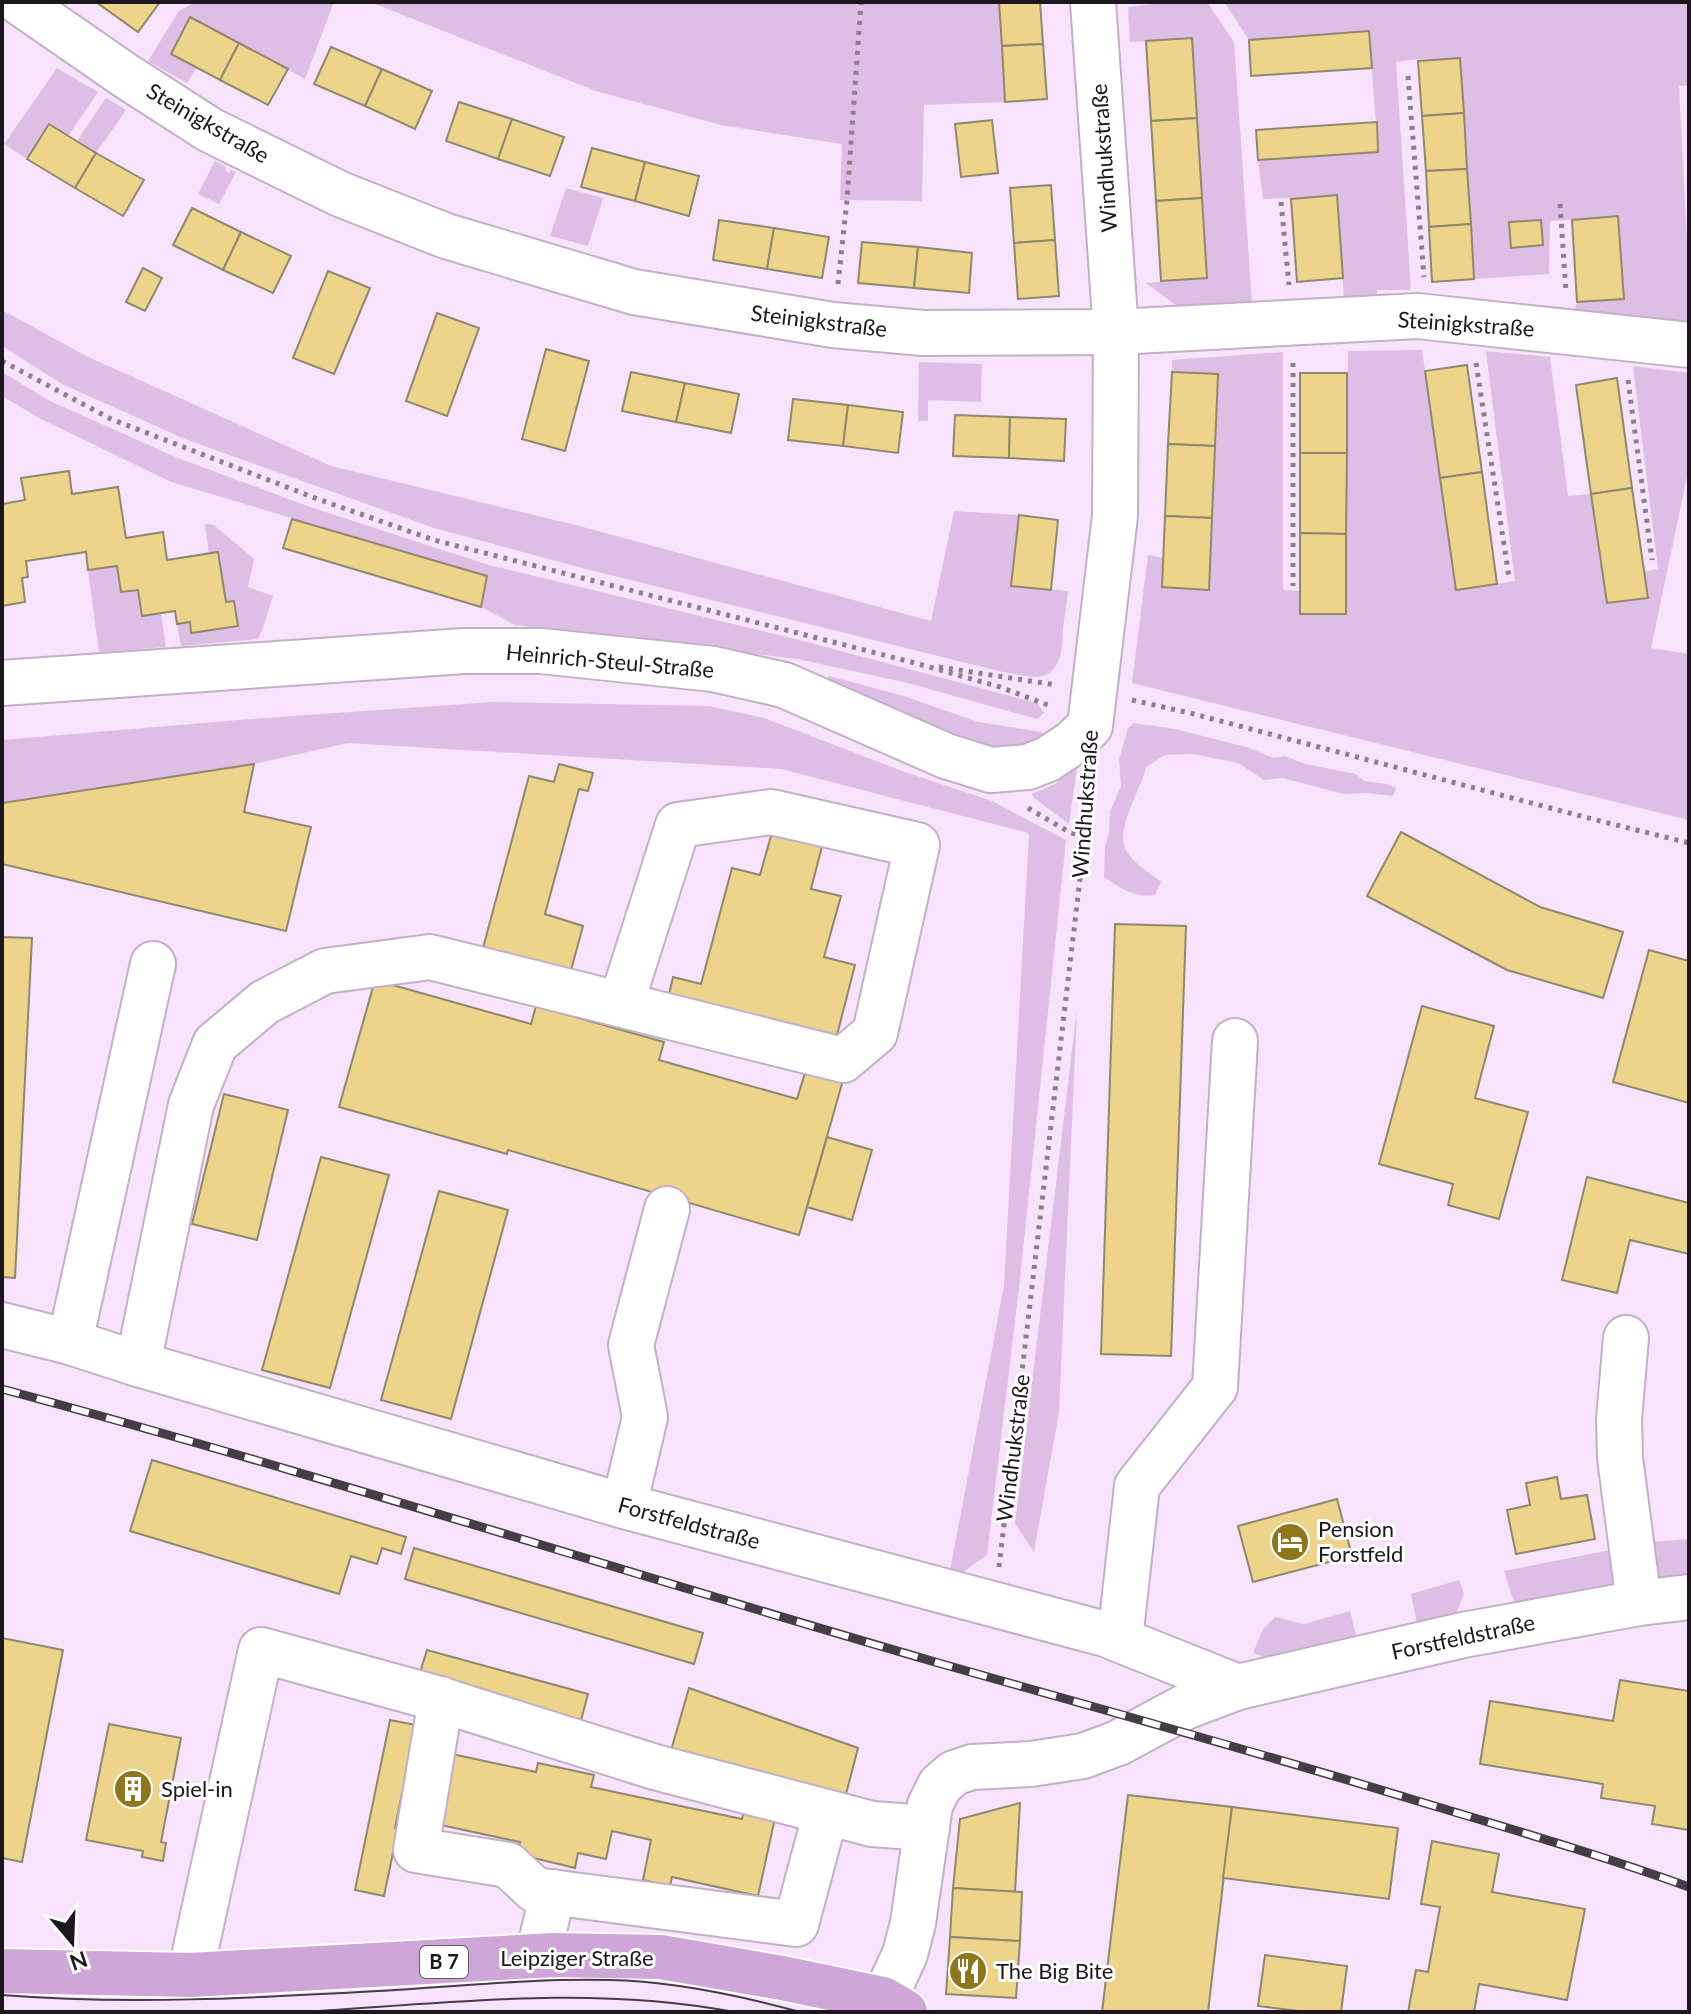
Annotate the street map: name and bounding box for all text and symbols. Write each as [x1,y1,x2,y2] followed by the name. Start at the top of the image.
[142,77,274,168] street label: Steinigkstraße
[1085,83,1122,233] street label: Windhukstraße
[749,299,889,342] street label: Steinigkstraße
[1397,305,1535,342] street label: Steinigkstraße
[505,638,715,683] street label: Heinrich-Steul-Straße
[1066,729,1103,879] street label: Windhukstraße
[990,1372,1035,1523] street label: Windhukstraße
[615,1491,763,1554] street label: Forstfeldstraße
[1318,1515,1403,1567] place label: Pension Forstfeld
[1269,1521,1311,1563] hotel icon: Pension Forstfeld
[1389,1608,1537,1665] street label: Forstfeldstraße
[112,1768,154,1810] building icon: Spiel-in
[161,1775,233,1802] place label: Spiel-in
[32,1902,112,1982] north arrow
[500,1944,654,1971] street label: Leipziger Straße
[66,1946,91,1977] text: N
[420,1946,468,1978] road number: B 7
[947,1950,989,1992] restaurant icon: The Big Bite
[996,1957,1113,1984] place label: The Big Bite

